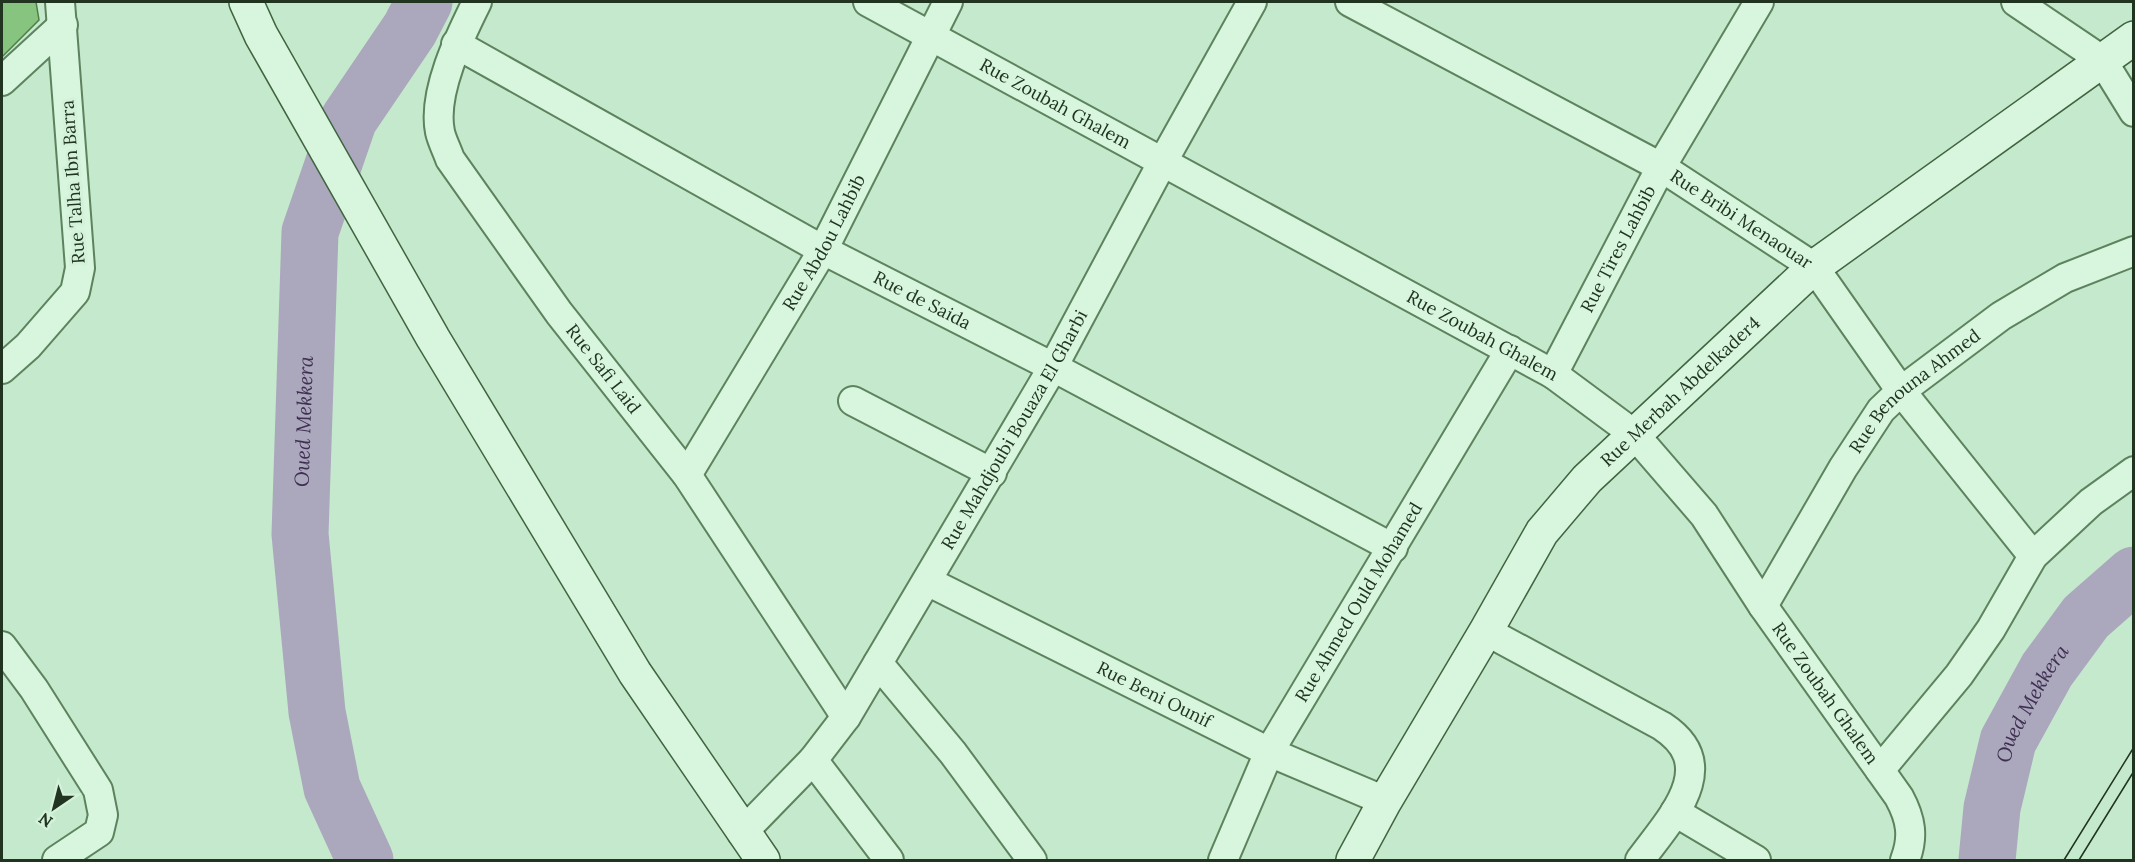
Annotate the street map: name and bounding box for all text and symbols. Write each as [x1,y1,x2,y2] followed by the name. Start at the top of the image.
[976,53,1135,154] street label: Rue Zoubah Ghalem
[55,99,90,265] street label: Rue Talha Ibn Barra
[1666,164,1817,274] street label: Rue Bribi Menaouar
[777,170,870,315] street label: Rue Abdou Lahbib
[1575,181,1660,316] street label: Rue Tires Lahbib
[870,266,975,334] street label: Rue de Saida
[1403,285,1562,386] street label: Rue Zoubah Ghalem
[936,306,1092,554] street label: Rue Mahdjoubi Bouaza El Gharbi
[1596,311,1765,471] street label: Rue Merbah Abdelkader4
[561,319,646,418] street label: Rue Safi Laid
[1844,324,1985,457] street label: Rue Benouna Ahmed
[289,356,318,488] water label: Oued Mekkera
[1290,498,1427,706] street label: Rue Ahmed Ould Mohamed
[1767,618,1884,768] street label: Rue Zoubah Ghalem
[1990,639,2074,765] water label: Oued Mekkera
[1093,656,1217,733] street label: Rue Beni Ounif
[24,778,84,838] north arrow
[35,809,56,832] text: N

